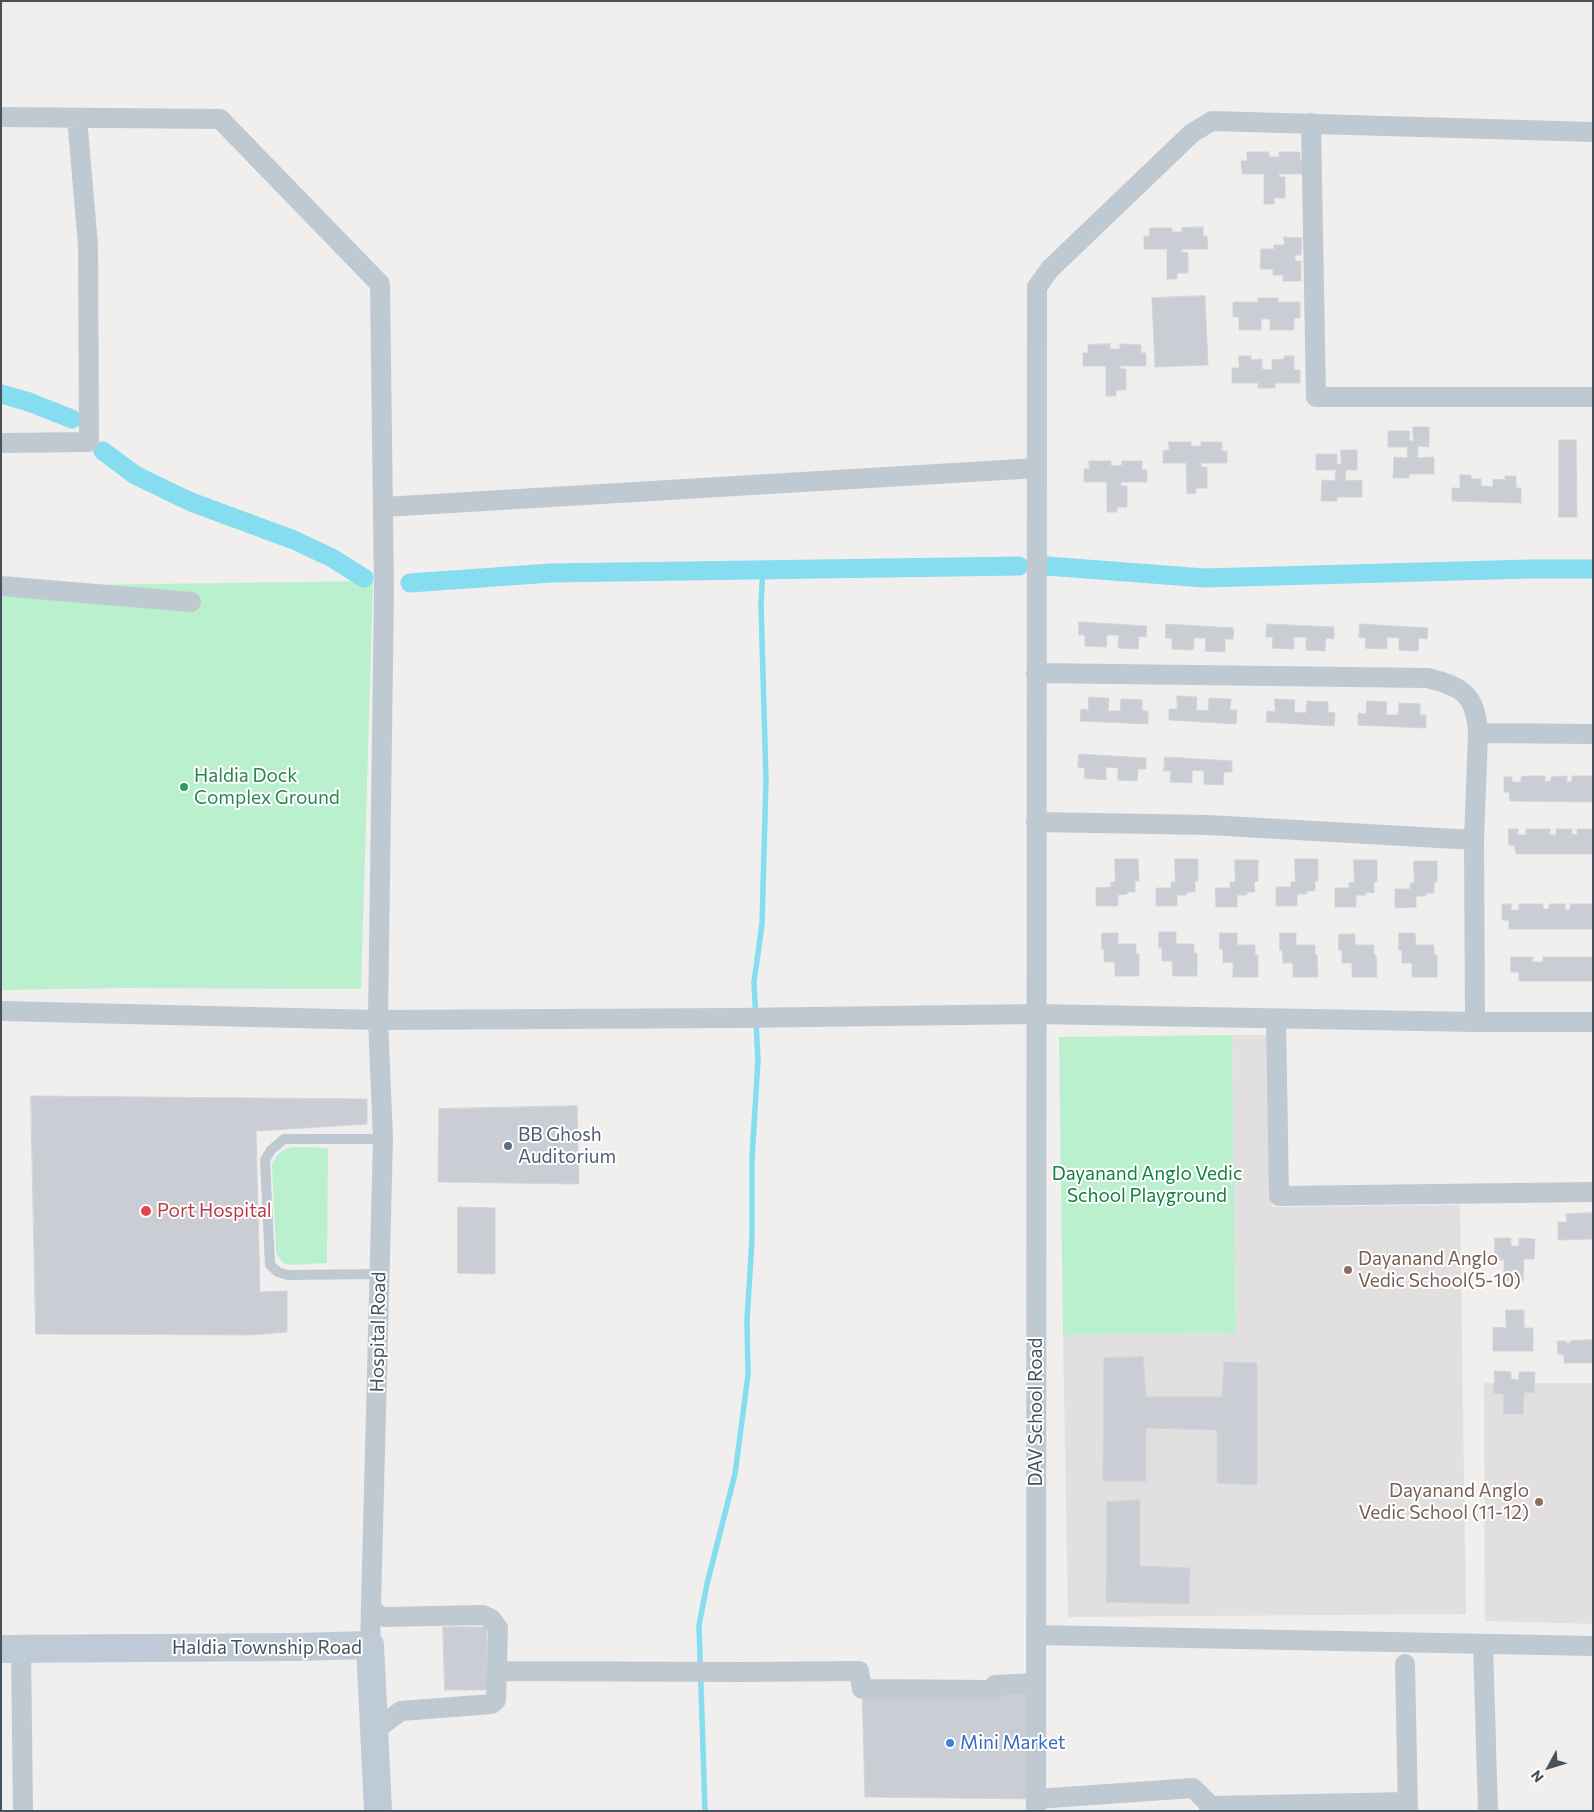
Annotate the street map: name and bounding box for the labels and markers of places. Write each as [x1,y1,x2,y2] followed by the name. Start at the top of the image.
[194,765,340,809] place label: Haldia Dock Complex Ground
[178,781,190,793] marker: Haldia Dock Complex Ground
[518,1124,616,1168] place label: BB Ghosh Auditorium
[502,1140,514,1152] marker: BB Ghosh Auditorium
[157,1200,272,1222] place label: Port Hospital
[139,1204,153,1218] marker: Port Hospital
[1358,1248,1521,1292] place label: Dayanand Anglo Vedic School(5-10)
[1342,1264,1354,1276] marker: Dayanand Anglo Vedic School(5-10)
[1359,1480,1529,1524] place label: Dayanand Anglo Vedic School (11-12)
[1533,1496,1545,1508] marker: Dayanand Anglo Vedic School (11-12)
[960,1732,1066,1754] place label: Mini Market
[944,1737,956,1749] marker: Mini Market

